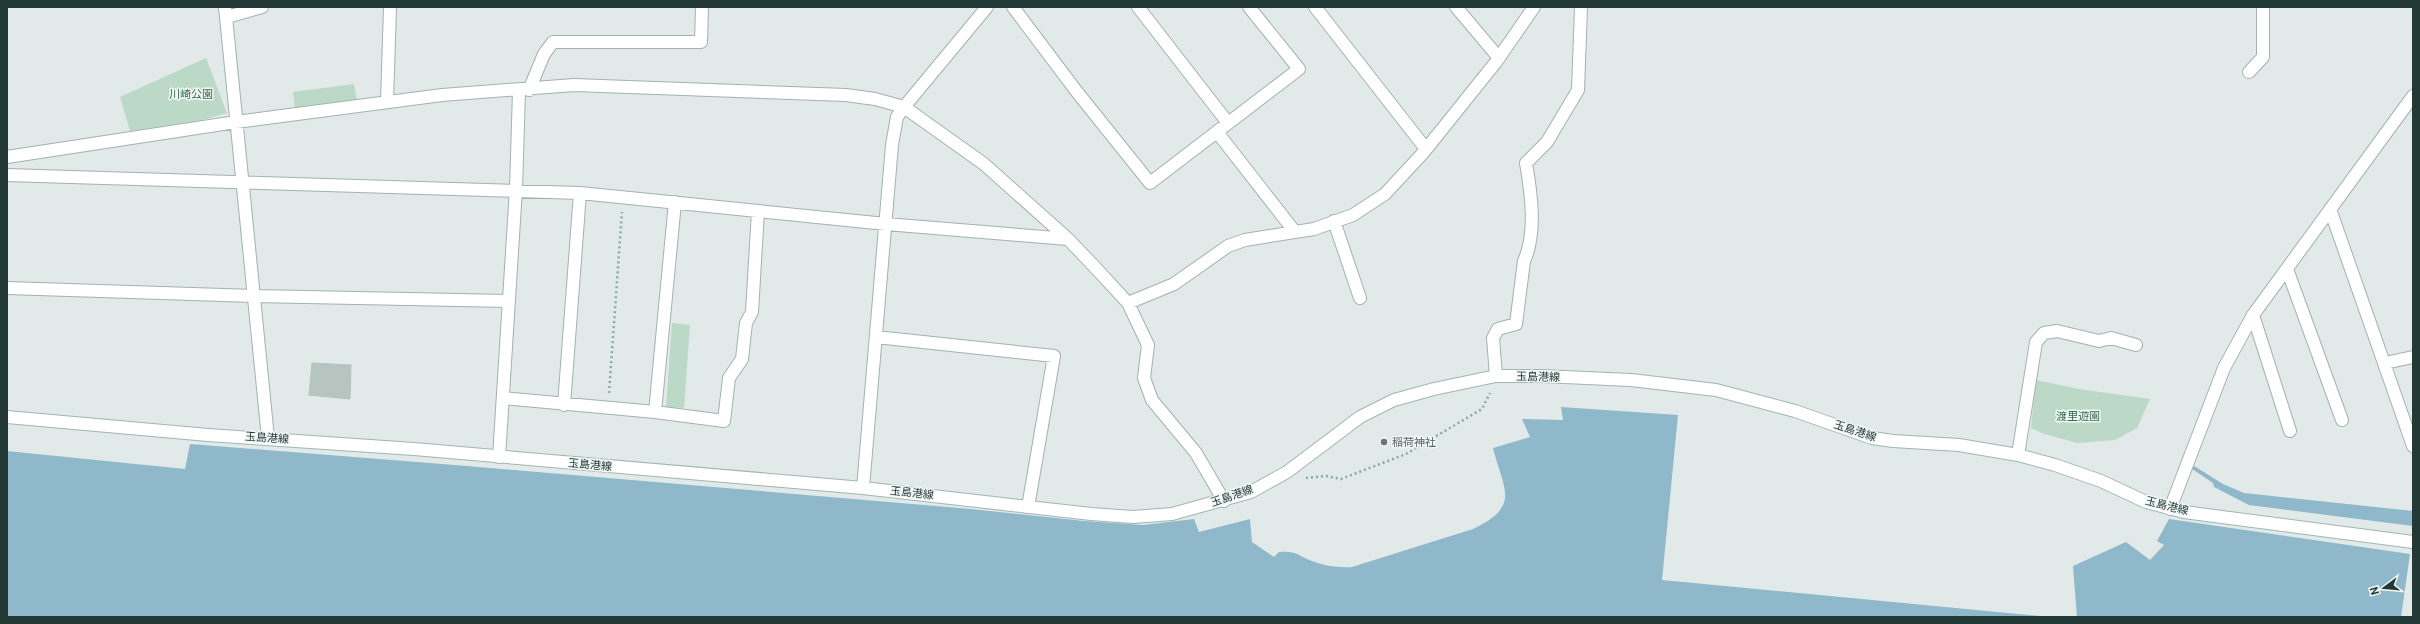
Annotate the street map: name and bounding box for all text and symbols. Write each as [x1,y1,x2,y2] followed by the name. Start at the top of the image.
[169,88,213,101] park label: 川崎公園
[1516,370,1560,384] street label: 玉島港線
[2056,410,2100,423] park label: 渡里遊園
[1832,418,1878,444] street label: 玉島港線
[245,430,289,446] street label: 玉島港線
[1392,436,1436,449] place label: 稲荷神社
[1379,437,1389,447] marker: 稲荷神社
[568,457,612,473] street label: 玉島港線
[1209,483,1255,509] street label: 玉島港線
[889,484,935,502] street label: 玉島港線
[2144,494,2190,518] street label: 玉島港線
[2364,568,2404,608] north arrow
[2367,585,2382,596] text: N

